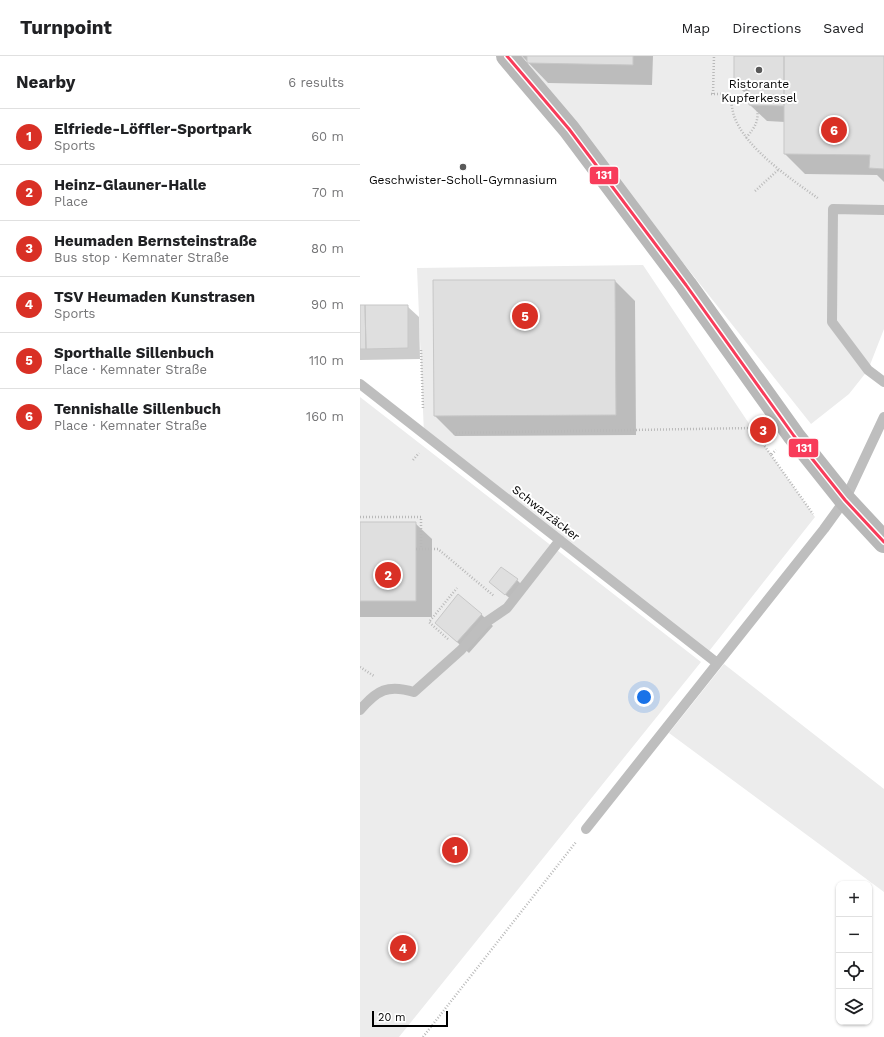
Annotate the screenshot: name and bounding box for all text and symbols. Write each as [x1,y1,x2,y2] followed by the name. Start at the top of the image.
[20,16,112,39] text: Turnpoint
[682,20,710,36] text: Map
[732,20,801,36] text: Directions
[823,20,864,36] text: Saved
[754,65,764,75] marker: Ristorante Kupferkessel
[16,72,75,92] text: Nearby
[288,75,344,90] text: 6 results
[721,77,797,105] place label: Ristorante Kupferkessel
[821,115,847,145] pin: 6
[54,120,252,138] text: Elfriede-Löffler-Sportpark
[26,129,32,144] text: 1
[311,129,344,144] text: 60 m
[54,138,95,153] text: Sports
[458,162,468,172] marker: Geschwister-Scholl-Gymnasium
[589,166,619,185] line badge: 131
[596,169,612,182] text: 131
[369,173,557,187] place label: Geschwister-Scholl-Gymnasium
[54,176,207,194] text: Heinz-Glauner-Halle
[25,185,33,200] text: 2
[312,185,344,200] text: 70 m
[54,194,88,209] text: Place
[54,232,257,250] text: Heumaden Bernsteinstraße
[25,241,33,256] text: 3
[311,241,344,256] text: 80 m
[54,250,229,265] text: Bus stop · Kemnater Straße
[54,288,255,306] text: TSV Heumaden Kunstrasen
[25,297,33,312] text: 4
[311,297,344,312] text: 90 m
[512,301,538,331] pin: 5
[54,306,95,321] text: Sports
[54,344,214,362] text: Sporthalle Sillenbuch
[25,353,33,368] text: 5
[309,353,344,368] text: 110 m
[54,362,207,377] text: Place · Kemnater Straße
[54,400,221,418] text: Tennishalle Sillenbuch
[25,409,33,424] text: 6
[306,409,344,424] text: 160 m
[750,415,776,445] pin: 3
[54,418,207,433] text: Place · Kemnater Straße
[788,438,819,458] line badge: 131
[796,442,812,455] text: 131
[510,482,583,544] street label: Schwarzäcker
[375,560,401,590] pin: 2
[634,687,654,707] your location
[442,835,468,865] pin: 1
[836,881,872,1025] map controls
[836,881,872,917] button: +
[836,917,872,953] button: −
[390,933,416,963] pin: 4
[836,953,872,989] button: locate
[836,989,872,1025] button: layers
[372,1009,448,1028] scale bar
[378,1011,406,1024] text: 20 m

